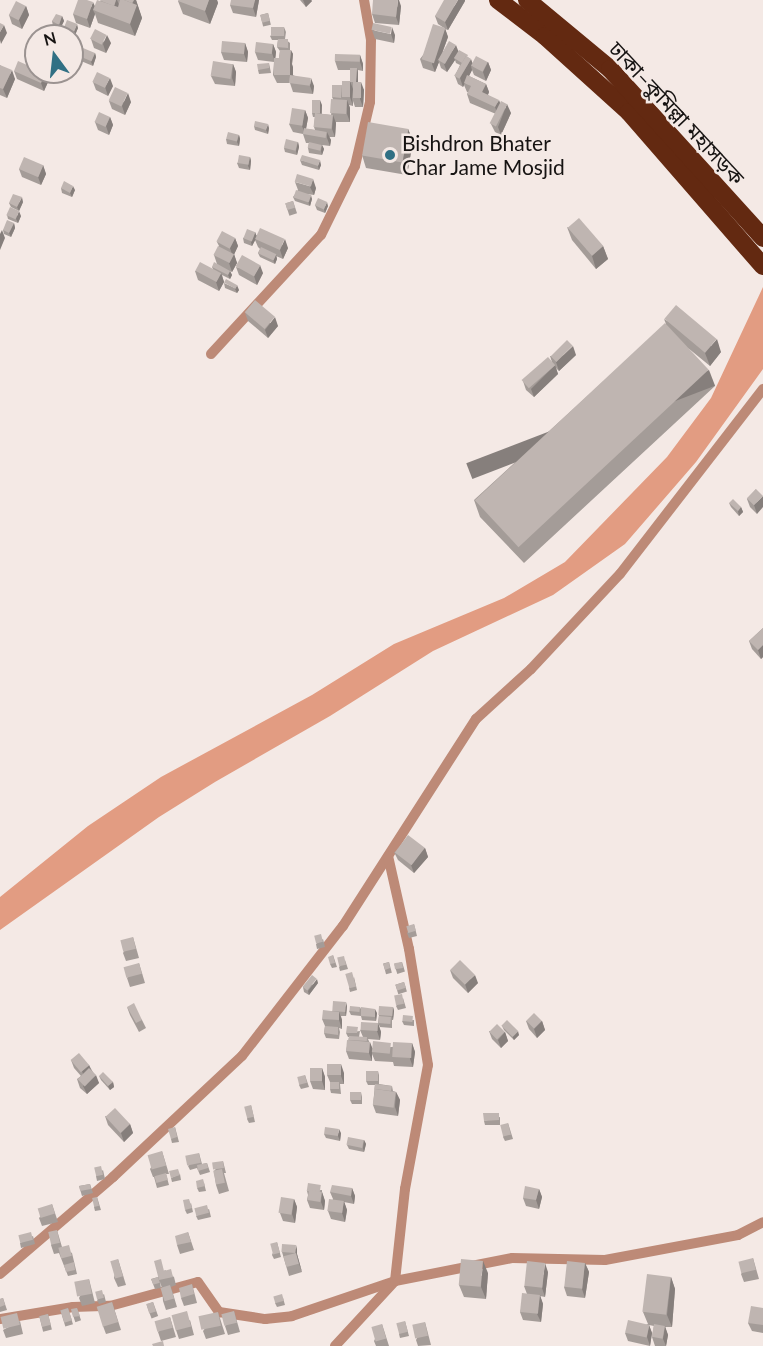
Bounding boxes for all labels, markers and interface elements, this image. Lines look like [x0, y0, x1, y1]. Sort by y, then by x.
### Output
north arrow [24, 24, 84, 84]
text: N [41, 27, 58, 49]
street label: ঢাকা–কুমিল্লা মহাসড়ক [604, 36, 750, 190]
place label: Bishdron Bhater Char Jame Mosjid [402, 130, 566, 180]
marker: Bishdron Bhater Char Jame Mosjid [383, 148, 397, 162]

